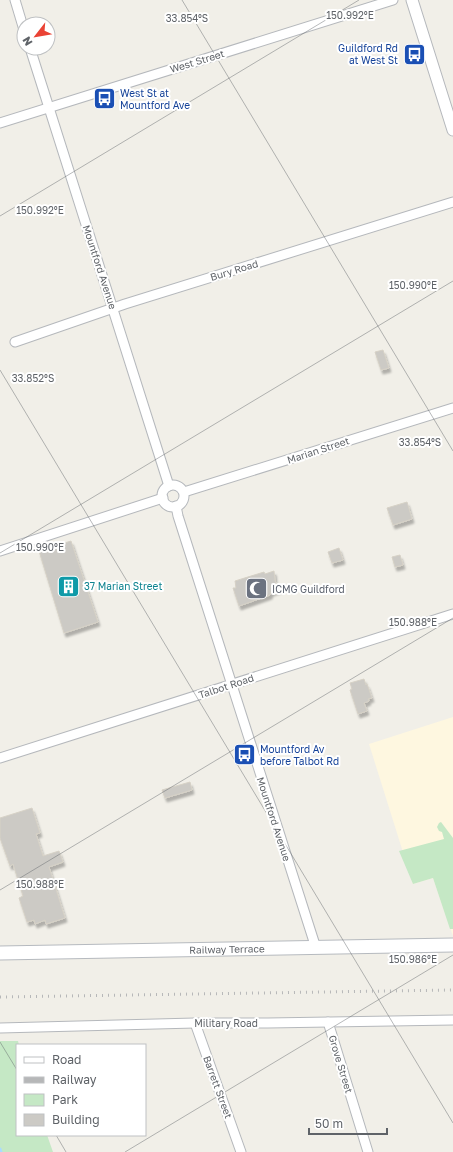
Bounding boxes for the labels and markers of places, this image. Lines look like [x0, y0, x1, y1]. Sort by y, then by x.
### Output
bus stop icon: Guildford Rd at West St [401, 41, 427, 67]
place label: Guildford Rd at West St [338, 42, 398, 66]
bus stop icon: West St at Mountford Ave [92, 86, 118, 112]
place label: West St at Mountford Ave [120, 87, 190, 111]
building icon: 37 Marian Street [55, 573, 81, 599]
mosque icon: ICMG Guildford [243, 576, 269, 602]
place label: 37 Marian Street [84, 580, 162, 592]
place label: ICMG Guildford [272, 583, 345, 595]
bus stop icon: Mountford Av before Talbot Rd [231, 742, 257, 768]
place label: Mountford Av before Talbot Rd [260, 743, 339, 767]

